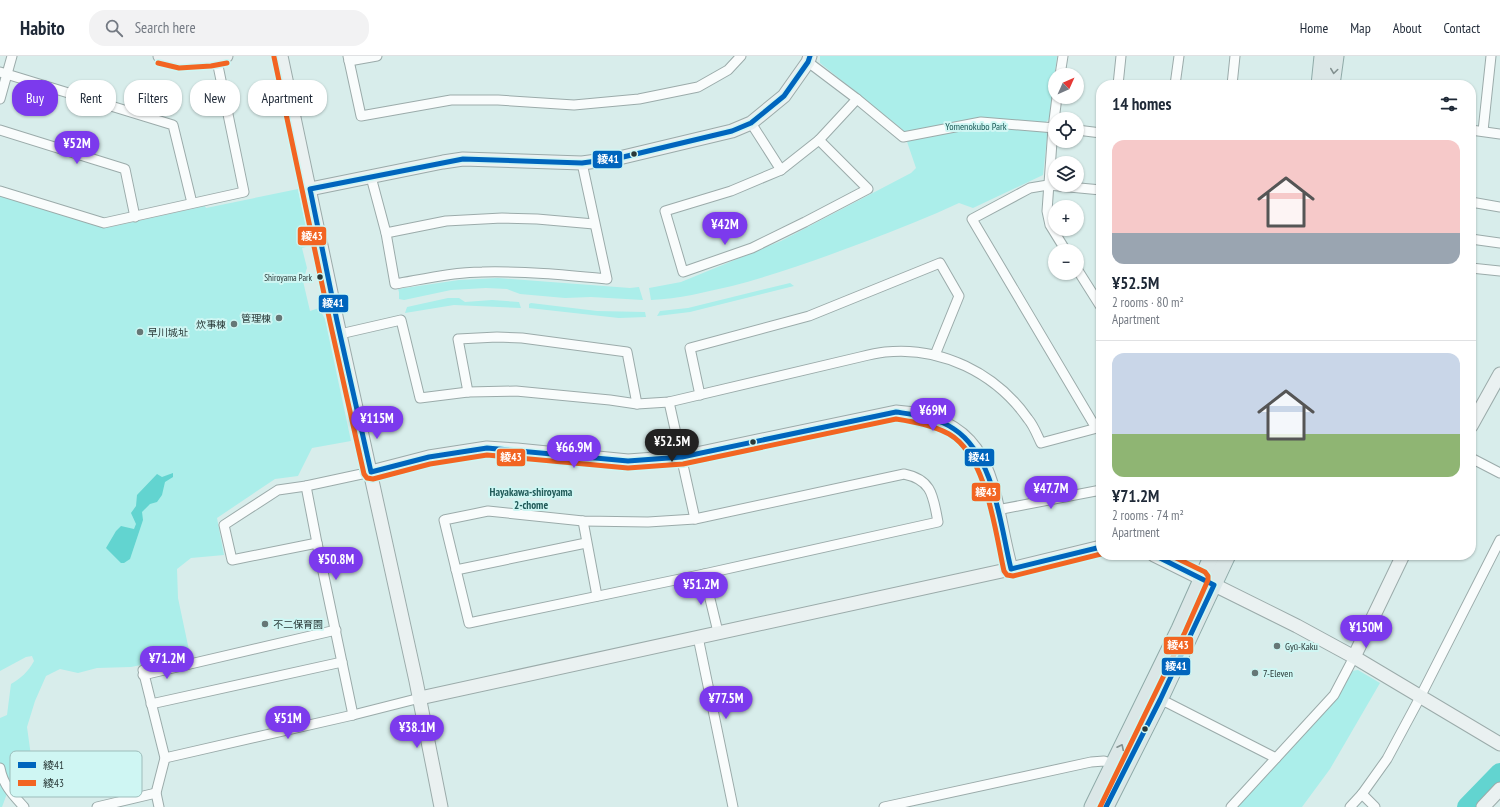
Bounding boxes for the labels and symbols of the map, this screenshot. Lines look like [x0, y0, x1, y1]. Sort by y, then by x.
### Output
one-way arrow [1330, 67, 1339, 74]
north arrow [1048, 68, 1084, 104]
park label: Yomenokubo Park [945, 120, 1007, 133]
pin: ¥52M [53, 131, 101, 165]
unlabelled marker [629, 149, 639, 159]
line badge: 綾41 [592, 150, 623, 169]
text: 綾41 [597, 152, 619, 166]
pin: ¥42M [701, 212, 749, 246]
line badge: 綾43 [297, 226, 327, 246]
text: 綾43 [301, 229, 323, 243]
place label: Shiroyama Park [264, 272, 312, 283]
marker: Shiroyama Park [315, 272, 325, 282]
line badge: 綾41 [318, 294, 349, 313]
text: 綾41 [322, 296, 344, 310]
place label: 管理棟 [241, 312, 271, 325]
marker: 管理棟 [274, 313, 284, 323]
place label: 炊事棟 [196, 318, 226, 331]
marker: 炊事棟 [229, 319, 239, 329]
place label: 早川城址 [148, 326, 188, 339]
marker: 早川城址 [135, 327, 145, 337]
pin: ¥69M [909, 398, 957, 432]
pin: ¥115M [349, 406, 405, 440]
pin: ¥52.5M [639, 429, 705, 463]
pin: ¥66.9M [541, 435, 607, 469]
unlabelled marker [748, 437, 758, 447]
line badge: 綾43 [496, 448, 526, 467]
line badge: 綾41 [964, 448, 995, 467]
text: 綾43 [500, 450, 522, 464]
text: 綾41 [968, 450, 990, 464]
pin: ¥47.7M [1018, 476, 1084, 510]
line badge: 綾43 [971, 482, 1001, 502]
district label: Hayakawa-shiroyama 2-chome [490, 485, 573, 512]
text: 綾43 [975, 485, 997, 499]
pin: ¥50.8M [303, 547, 369, 581]
pin: ¥51.2M [668, 572, 734, 606]
pin: ¥150M [1338, 615, 1394, 649]
place label: 不二保育園 [273, 618, 323, 631]
marker: 不二保育園 [260, 619, 270, 629]
line badge: 綾43 [1163, 636, 1194, 655]
text: 綾43 [1167, 638, 1189, 652]
place label: Gyū-Kaku [1285, 640, 1318, 653]
marker: Gyū-Kaku [1272, 641, 1282, 651]
pin: ¥71.2M [134, 646, 200, 680]
line badge: 綾41 [1161, 657, 1191, 676]
text: 綾41 [1165, 659, 1187, 673]
place label: 7-Eleven [1263, 667, 1293, 680]
marker: 7-Eleven [1250, 668, 1260, 678]
pin: ¥77.5M [693, 686, 759, 720]
pin: ¥51M [264, 706, 312, 740]
pin: ¥38.1M [384, 715, 450, 749]
unlabelled marker [1140, 724, 1150, 734]
one-way arrow [1116, 744, 1124, 751]
legend [10, 751, 142, 797]
text: 綾41 [43, 758, 64, 772]
text: 綾43 [43, 776, 64, 790]

